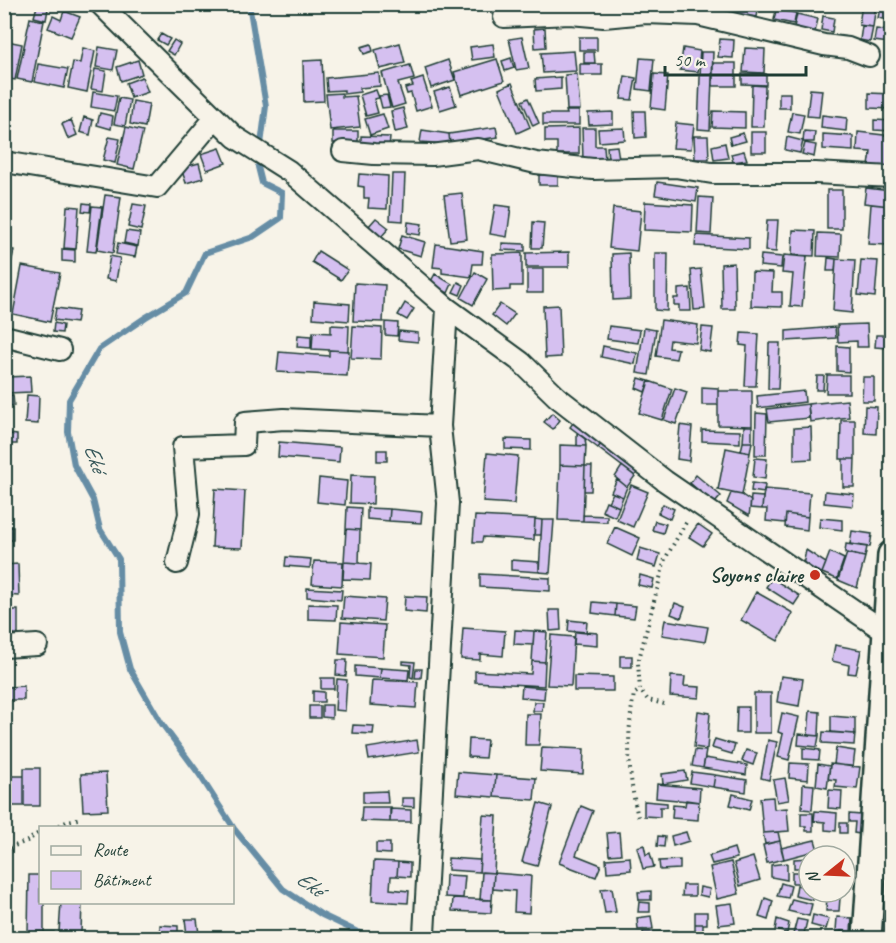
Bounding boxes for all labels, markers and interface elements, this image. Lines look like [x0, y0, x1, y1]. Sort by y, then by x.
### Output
scale bar [665, 39, 806, 77]
text: 50 m [674, 49, 707, 71]
water label: Eké [77, 441, 115, 482]
place label: Soyons claire [710, 562, 805, 588]
marker: Soyons claire [808, 568, 822, 582]
legend [39, 826, 234, 904]
text: Route [93, 839, 128, 861]
north arrow [797, 844, 857, 904]
water label: Eké [291, 865, 335, 907]
text: N [802, 868, 825, 886]
text: Bâtiment [93, 869, 153, 891]

